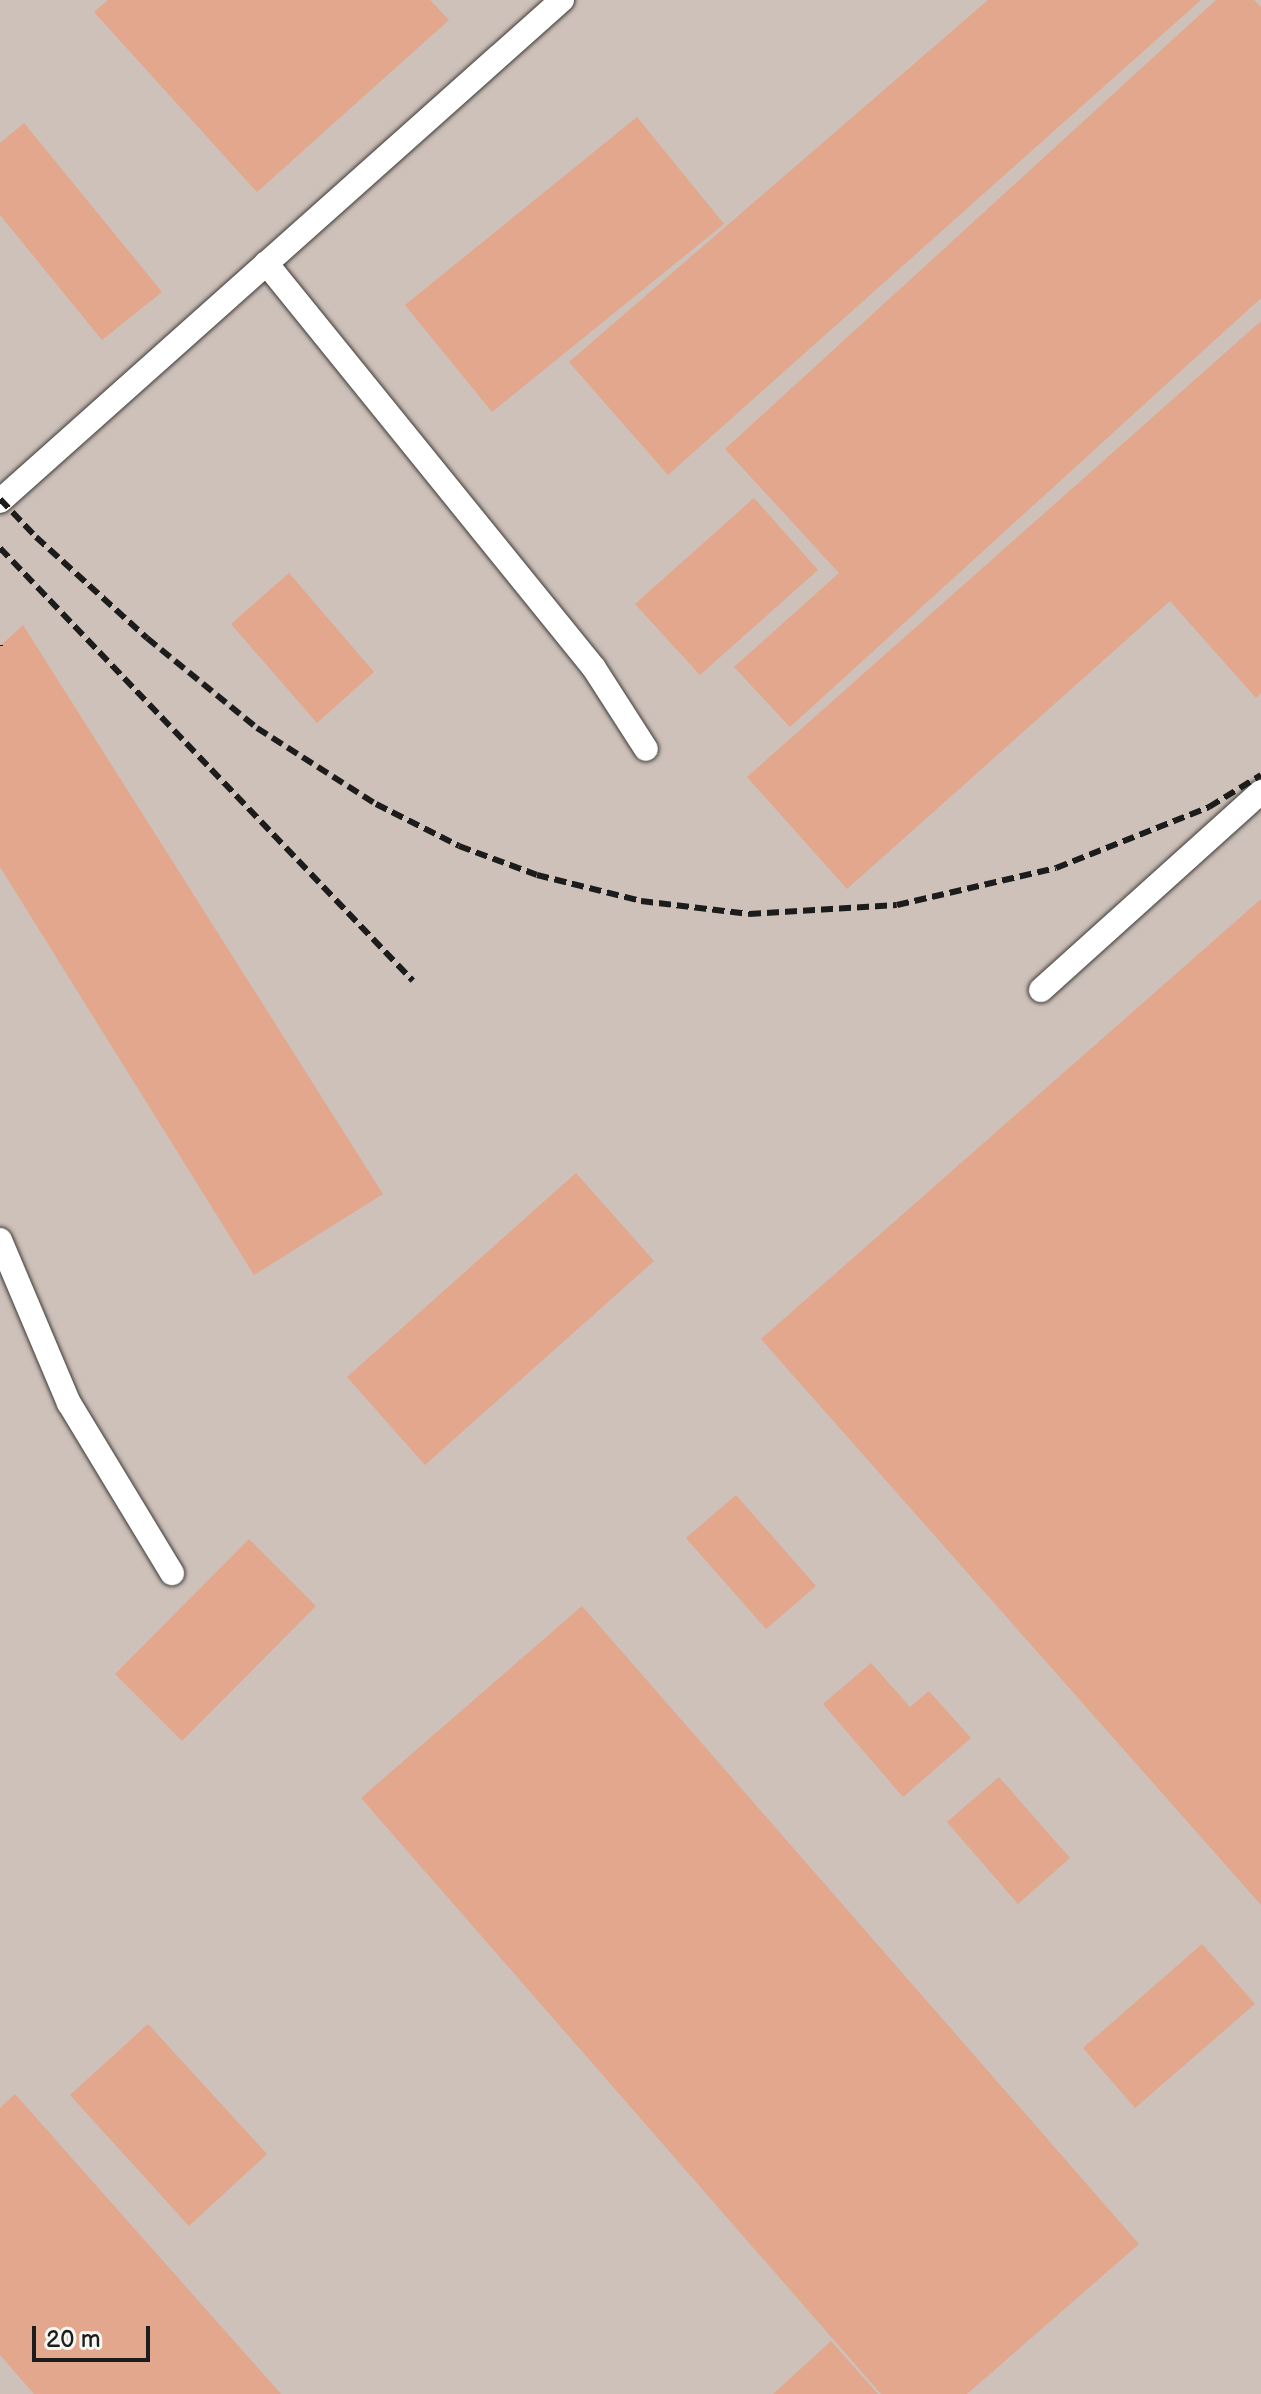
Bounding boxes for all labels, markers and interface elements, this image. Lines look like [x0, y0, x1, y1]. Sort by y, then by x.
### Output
scale bar [36, 2310, 154, 2360]
text: 20 m [46, 2325, 101, 2354]

